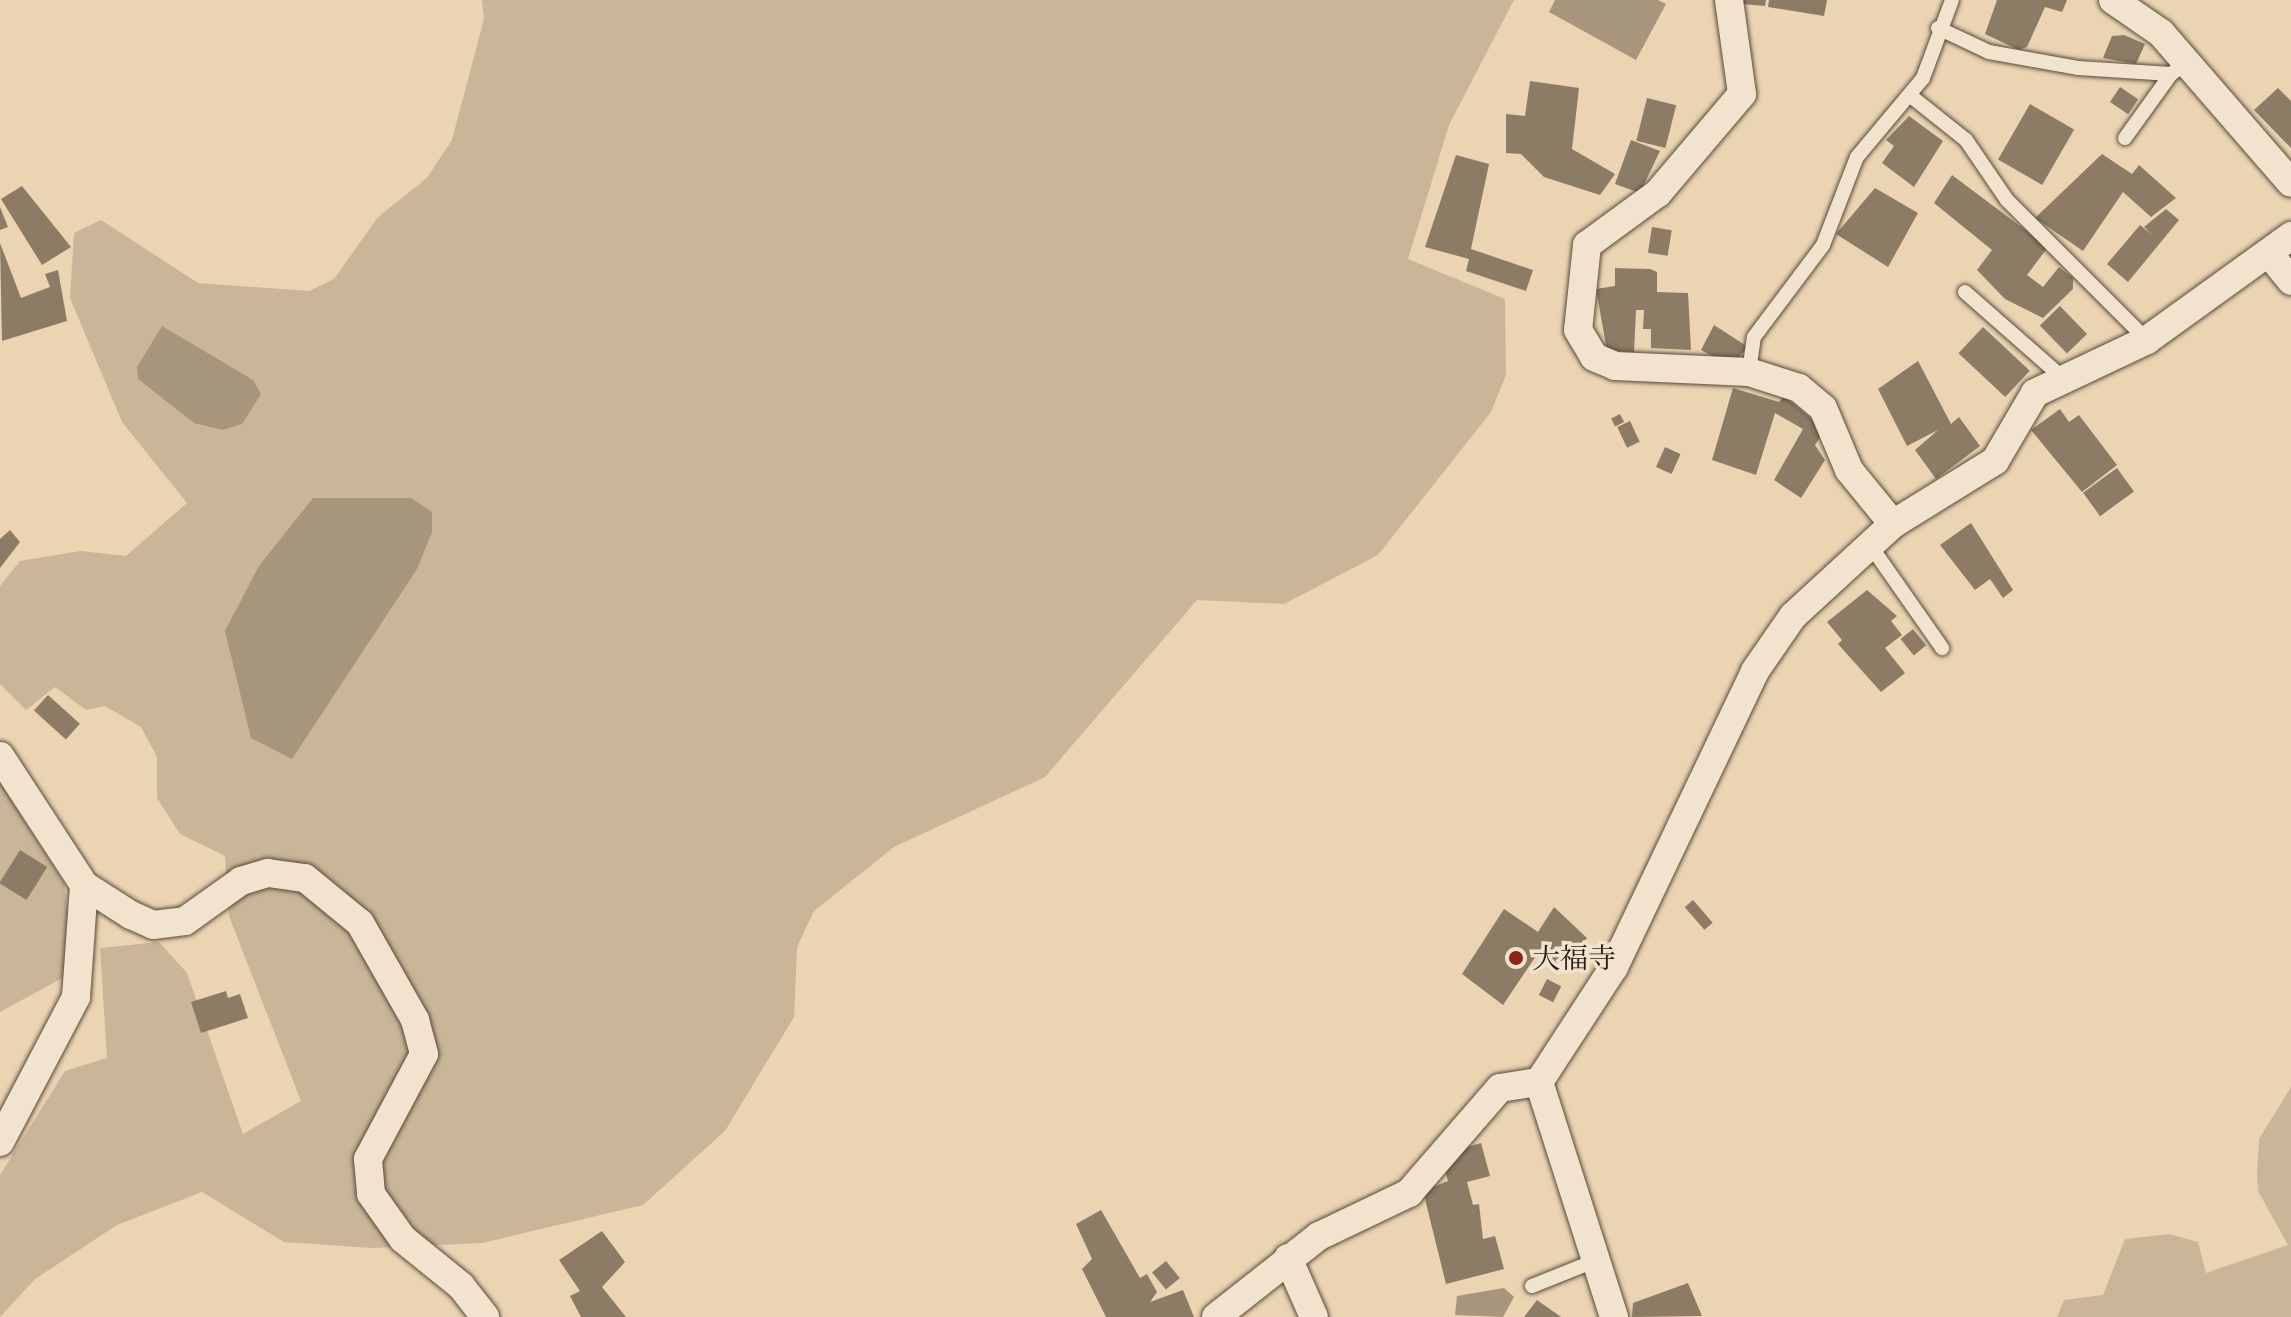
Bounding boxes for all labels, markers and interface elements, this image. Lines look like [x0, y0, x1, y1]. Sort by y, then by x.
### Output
place label: 大福寺 [1532, 941, 1616, 975]
marker: 大福寺 [1507, 949, 1525, 967]

